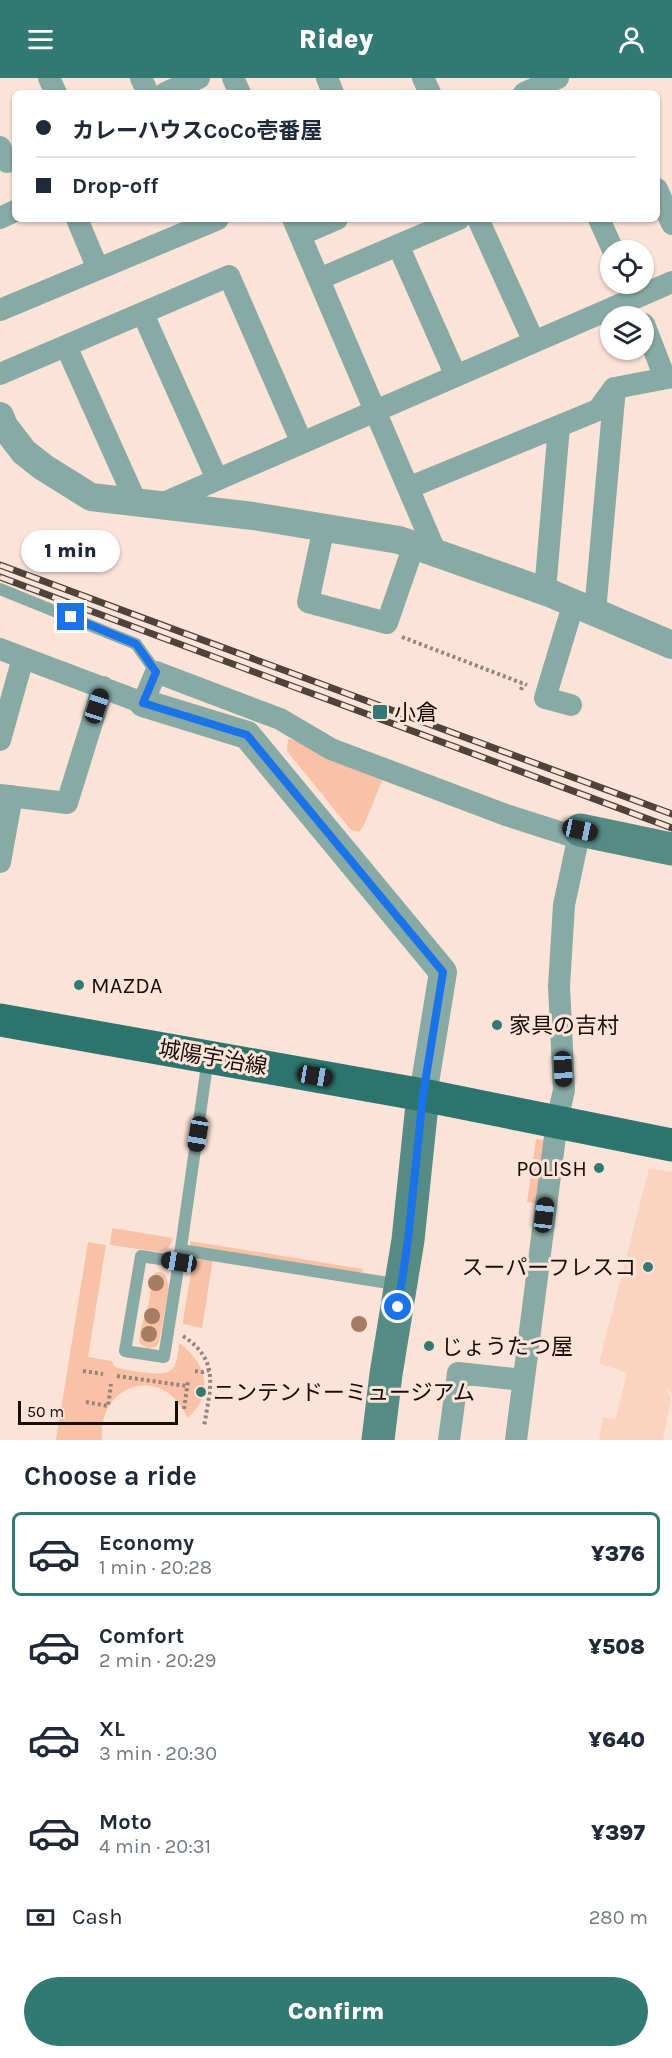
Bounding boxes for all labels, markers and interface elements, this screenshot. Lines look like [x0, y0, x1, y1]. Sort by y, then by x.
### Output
icon: menu [24, 23, 57, 56]
text: Ridey [299, 23, 373, 55]
icon: person [615, 23, 648, 56]
text: カレーハウスCoCo壱番屋 [72, 118, 322, 144]
text: Drop-off [72, 173, 158, 199]
map controls [600, 240, 654, 360]
button: locate [600, 240, 654, 294]
button: layers [600, 306, 654, 360]
callout: 1 min [22, 530, 121, 572]
text: 1 min [44, 539, 97, 562]
route end [57, 603, 84, 630]
car [83, 686, 111, 726]
place label: 小倉 [394, 700, 438, 726]
marker: 小倉 [371, 703, 389, 721]
car [561, 817, 599, 843]
place label: MAZDA [91, 973, 163, 999]
marker: MAZDA [72, 978, 86, 992]
place label: 家具の吉村 [509, 1013, 619, 1039]
marker: 家具の吉村 [490, 1018, 504, 1032]
street label: 城陽宇治線 [156, 1036, 269, 1080]
car [553, 1051, 573, 1087]
car [296, 1064, 334, 1088]
car [186, 1115, 210, 1153]
place label: POLISH [516, 1156, 587, 1182]
marker: POLISH [592, 1161, 606, 1175]
car [533, 1196, 555, 1234]
car [160, 1250, 198, 1274]
place label: スーパーフレスコ [462, 1255, 636, 1281]
marker: スーパーフレスコ [641, 1260, 655, 1274]
route start [384, 1293, 411, 1320]
place label: じょうたつ屋 [441, 1334, 573, 1360]
marker: じょうたつ屋 [422, 1339, 436, 1353]
place label: ニンテンドーミュージアム [213, 1380, 475, 1406]
marker: ニンテンドーミュージアム [194, 1385, 208, 1399]
scale bar [18, 1398, 178, 1426]
text: 50 m [27, 1402, 64, 1421]
text: Choose a ride [24, 1460, 197, 1492]
icon: car [27, 1527, 81, 1581]
text: Economy [99, 1530, 194, 1556]
text: ¥376 [591, 1541, 645, 1567]
text: 1 min · 20:28 [99, 1556, 212, 1579]
icon: car [27, 1620, 81, 1674]
text: Comfort [99, 1623, 184, 1649]
text: ¥508 [588, 1634, 645, 1660]
text: 2 min · 20:29 [99, 1649, 216, 1672]
icon: car [27, 1713, 81, 1767]
text: XL [99, 1716, 125, 1742]
text: ¥640 [588, 1727, 645, 1753]
text: 3 min · 20:30 [99, 1742, 217, 1765]
icon: car [27, 1806, 81, 1860]
text: Moto [99, 1809, 152, 1835]
text: ¥397 [591, 1820, 645, 1846]
text: 4 min · 20:31 [99, 1835, 211, 1858]
icon: cash [24, 1901, 57, 1934]
text: Cash [72, 1904, 122, 1930]
text: 280 m [589, 1906, 648, 1929]
button: Confirm [24, 1977, 648, 2046]

